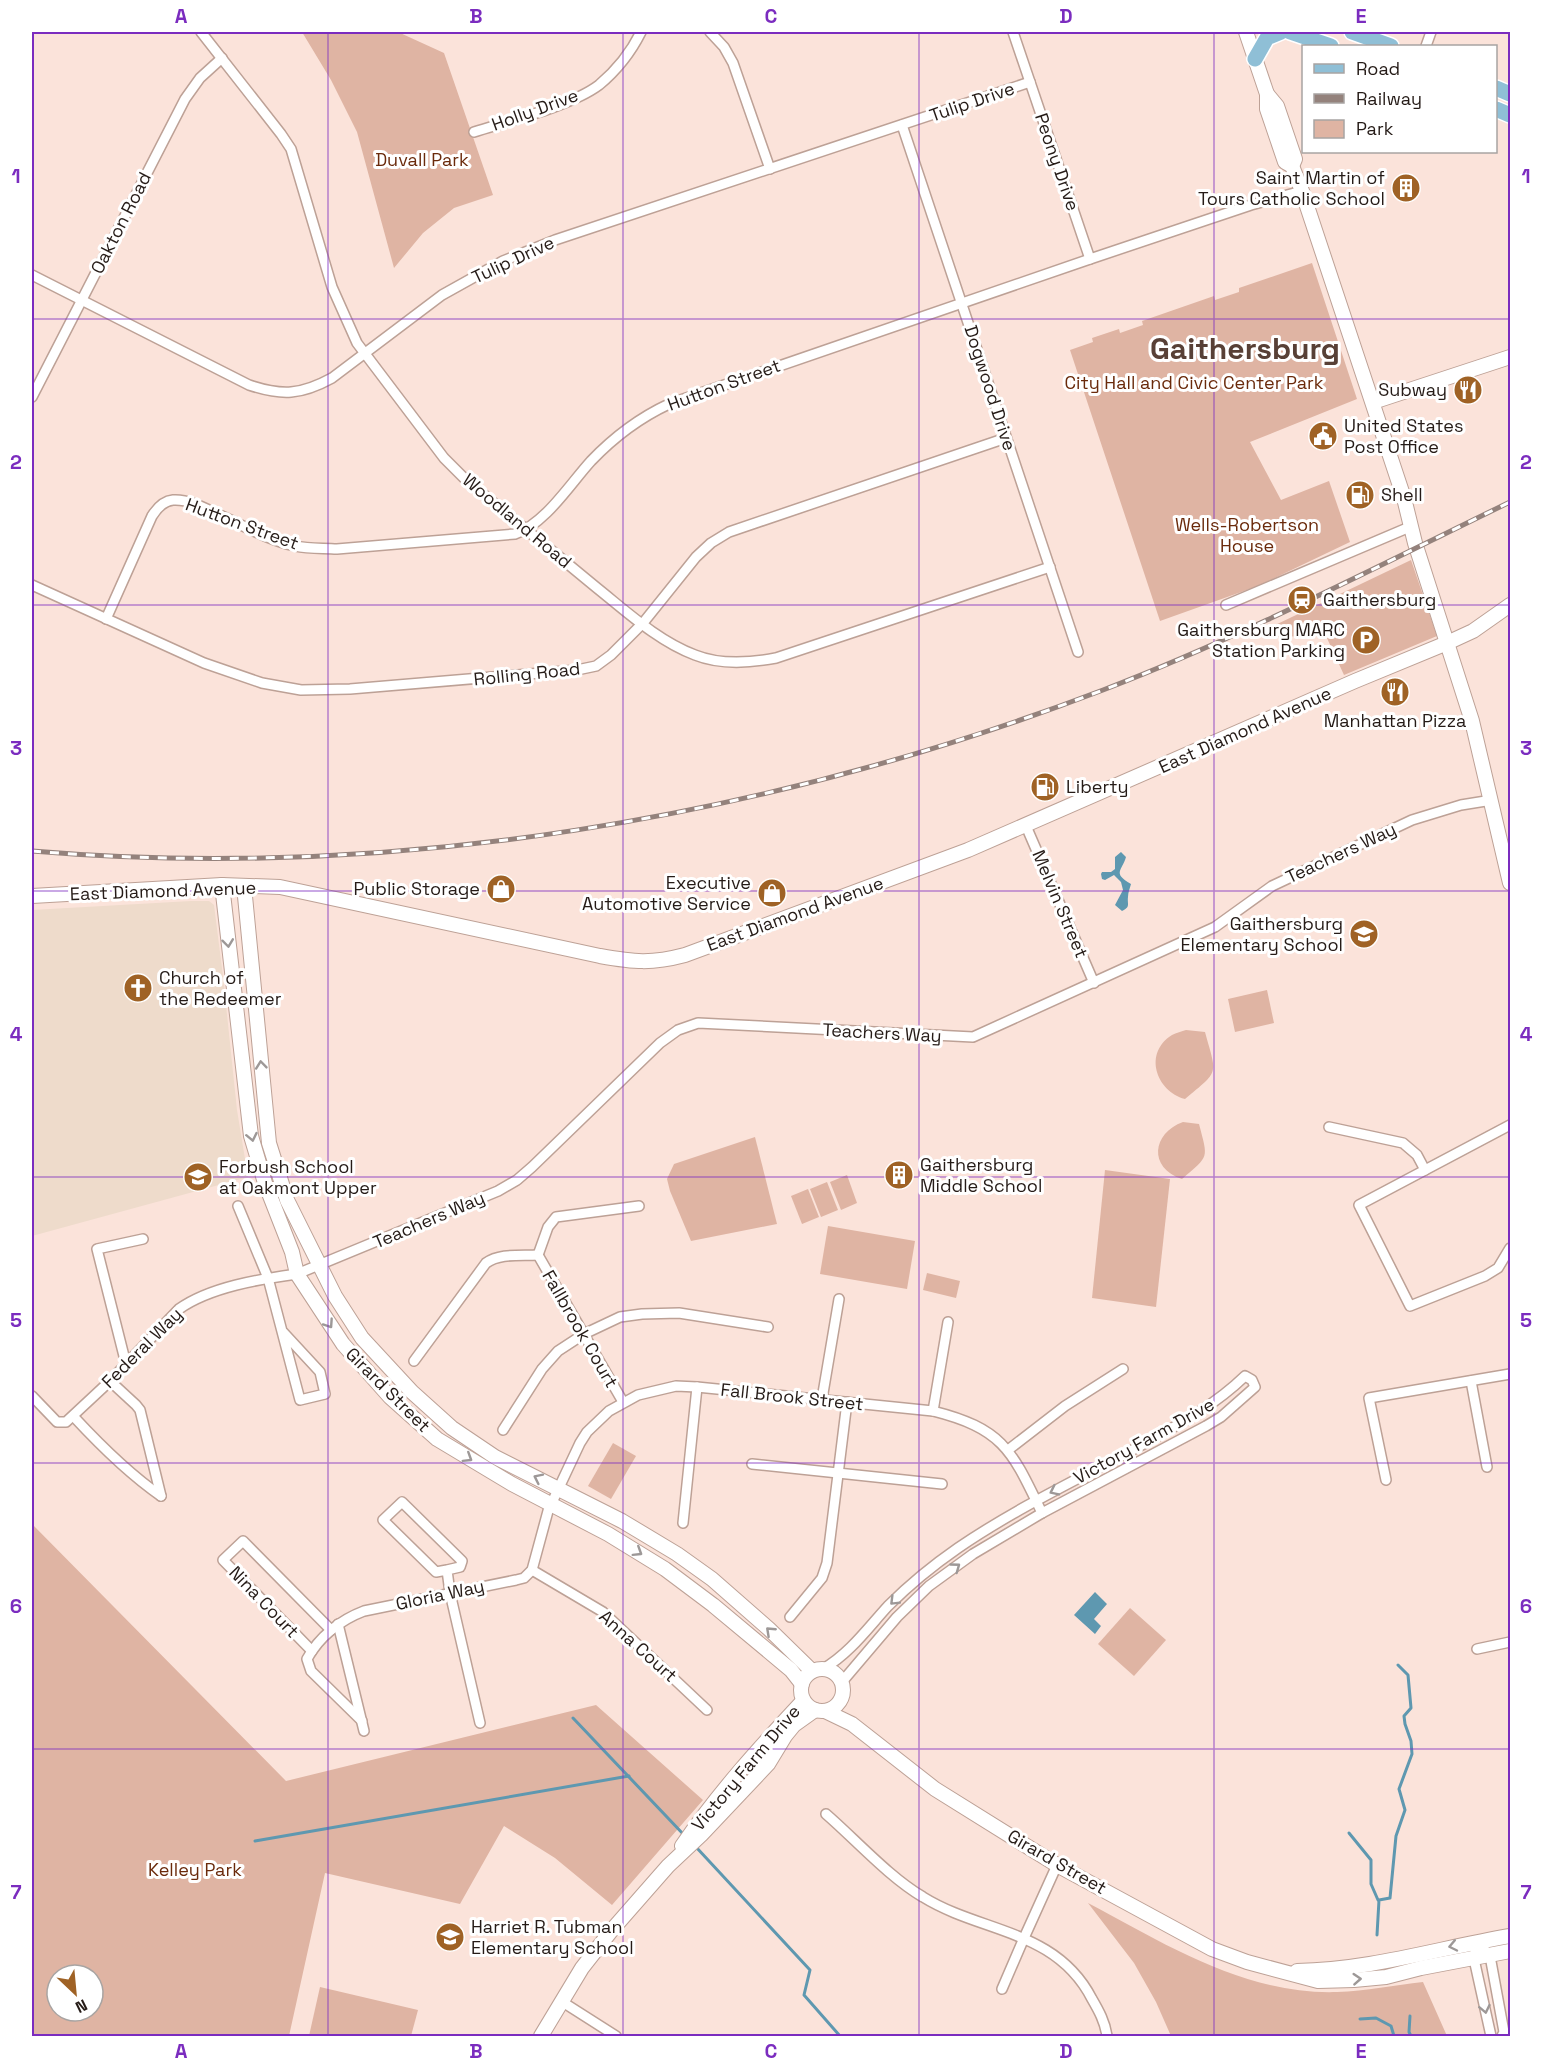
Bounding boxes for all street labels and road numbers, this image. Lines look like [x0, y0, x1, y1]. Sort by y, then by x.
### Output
street label: Tulip Drive [926, 76, 1017, 127]
street label: Holly Drive [488, 83, 581, 136]
street label: Peony Drive [1030, 110, 1085, 214]
street label: Oakton Road [85, 168, 156, 277]
street label: Tulip Drive [468, 230, 558, 289]
street label: Dogwood Drive [959, 322, 1022, 453]
street label: Hutton Street [664, 353, 784, 416]
street label: Woodland Road [458, 468, 577, 573]
street label: Hutton Street [182, 492, 302, 555]
street label: Rolling Road [472, 656, 581, 691]
street label: East Diamond Avenue [1155, 681, 1335, 778]
street label: Teachers Way [1282, 817, 1400, 888]
street label: Melvin Street [1027, 846, 1094, 961]
street label: East Diamond Avenue [703, 871, 886, 956]
street label: East Diamond Avenue [69, 876, 257, 905]
street label: Teachers Way [822, 1018, 942, 1047]
street label: Teachers Way [369, 1186, 488, 1253]
street label: Fallbrook Court [537, 1266, 623, 1392]
street label: Federal Way [96, 1302, 187, 1393]
street label: Girard Street [341, 1342, 436, 1437]
street label: Fall Brook Street [720, 1378, 865, 1415]
street label: Victory Farm Drive [1069, 1392, 1218, 1489]
street label: Nina Court [224, 1561, 304, 1642]
street label: Gloria Way [393, 1574, 486, 1615]
street label: Anna Court [595, 1605, 682, 1687]
street label: Victory Farm Drive [686, 1700, 805, 1835]
street label: Girard Street [1004, 1824, 1111, 1899]

